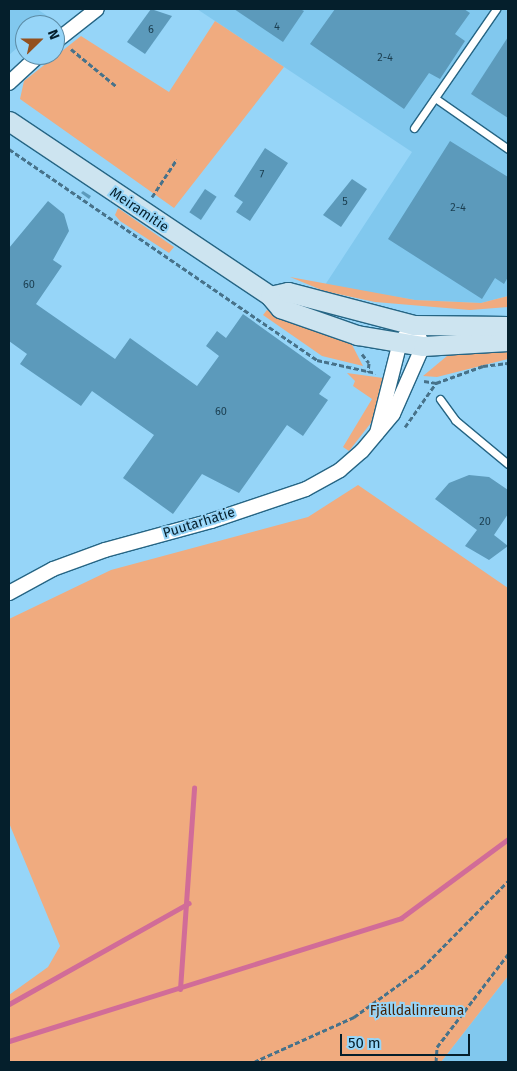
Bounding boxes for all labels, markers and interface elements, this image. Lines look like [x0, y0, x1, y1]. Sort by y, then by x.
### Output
north arrow [15, 15, 65, 65]
house number: 4 [274, 20, 280, 34]
house number: 6 [148, 23, 154, 37]
text: N [44, 27, 63, 42]
house number: 2-4 [377, 51, 393, 65]
house number: 7 [260, 168, 264, 182]
street label: Meiramitie [106, 184, 172, 236]
house number: 5 [342, 195, 348, 209]
house number: 2-4 [450, 201, 466, 215]
house number: 60 [23, 278, 35, 292]
house number: 60 [215, 405, 227, 419]
street label: Puutarhatie [161, 504, 237, 542]
house number: 20 [479, 515, 491, 529]
park label: Fjälldalinreuna [370, 1003, 464, 1019]
scale bar [342, 1024, 472, 1056]
text: 50 m [348, 1034, 381, 1052]

